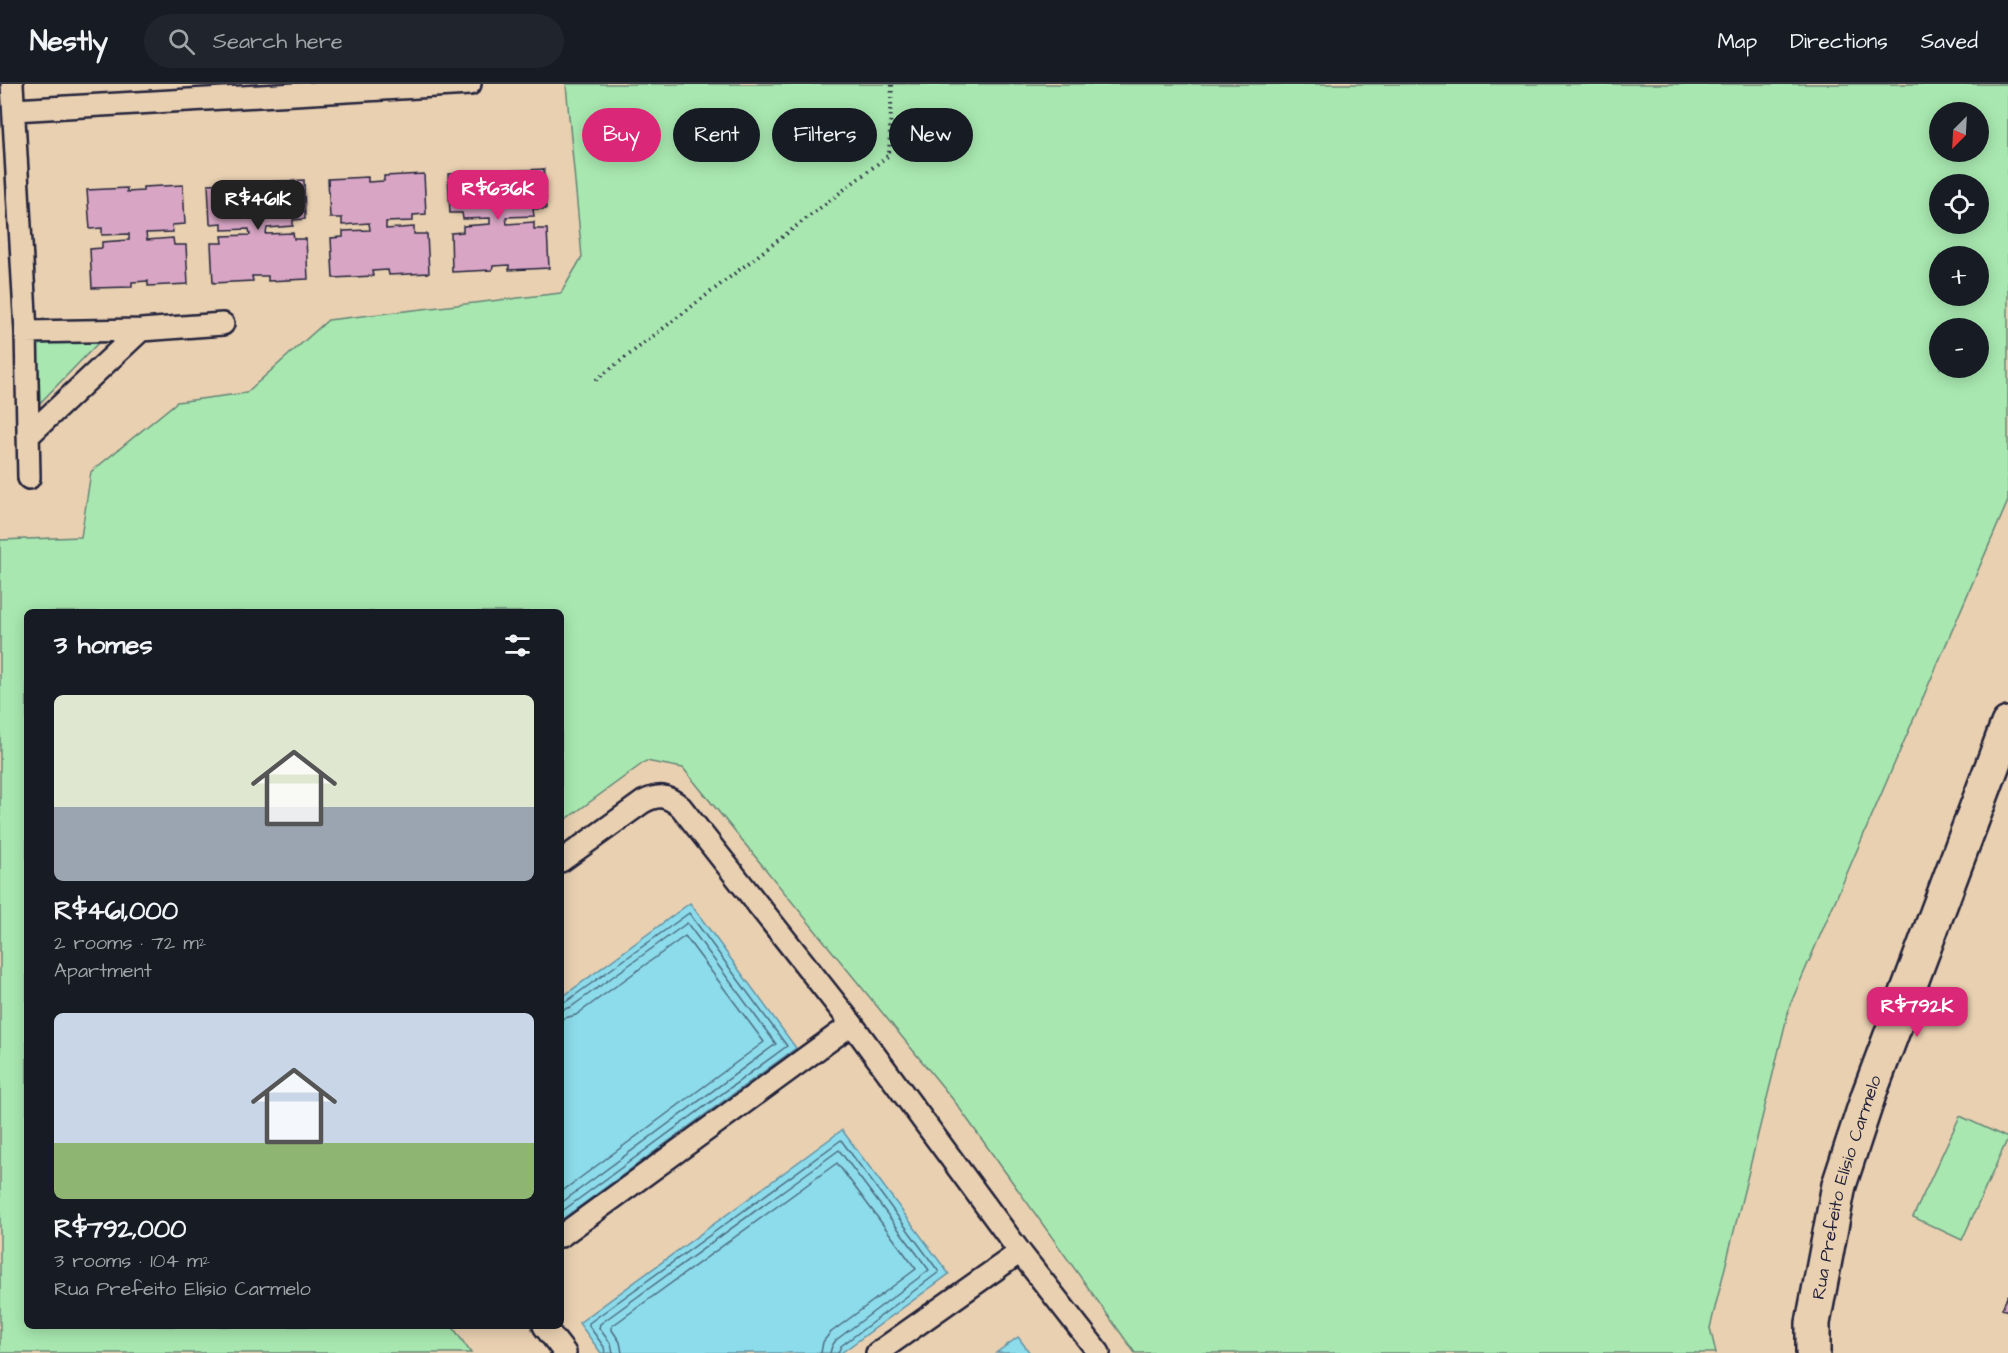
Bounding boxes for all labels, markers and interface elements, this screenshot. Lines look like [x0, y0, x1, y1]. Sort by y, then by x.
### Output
search box [144, 14, 564, 68]
text: Nestly [30, 22, 108, 61]
icon: search [165, 25, 198, 58]
text: Search here [213, 26, 343, 57]
text: Map [1717, 27, 1757, 56]
text: Directions [1790, 27, 1888, 56]
text: Saved [1921, 27, 1978, 56]
north arrow [1929, 102, 1989, 162]
map controls [1929, 102, 1989, 378]
chip: Buy [582, 108, 661, 162]
chip: Rent [673, 108, 760, 162]
chip: Filters [772, 108, 877, 162]
chip: New [889, 108, 973, 162]
pin: R$636K [449, 170, 547, 221]
button: locate [1929, 174, 1989, 234]
text: R$636K [462, 175, 534, 203]
pin: R$461K [209, 180, 307, 231]
text: R$461K [225, 185, 291, 213]
button: + [1929, 246, 1989, 306]
button: − [1929, 318, 1989, 378]
text: 3 homes [54, 627, 153, 663]
icon: filters [501, 629, 534, 662]
icon: home [240, 734, 348, 842]
text: R$461,000 [54, 893, 178, 929]
text: 2 rooms · 72 m² [54, 929, 206, 957]
text: Apartment [54, 957, 152, 985]
pin: R$792K [1868, 987, 1966, 1038]
text: R$792K [1881, 992, 1953, 1020]
icon: home [240, 1052, 348, 1160]
street label: Rua Prefeito Elísio Carmelo [1805, 1071, 1888, 1301]
text: R$792,000 [54, 1211, 187, 1247]
text: 3 rooms · 104 m² [54, 1247, 210, 1275]
text: Rua Prefeito Elísio Carmelo [54, 1275, 311, 1303]

